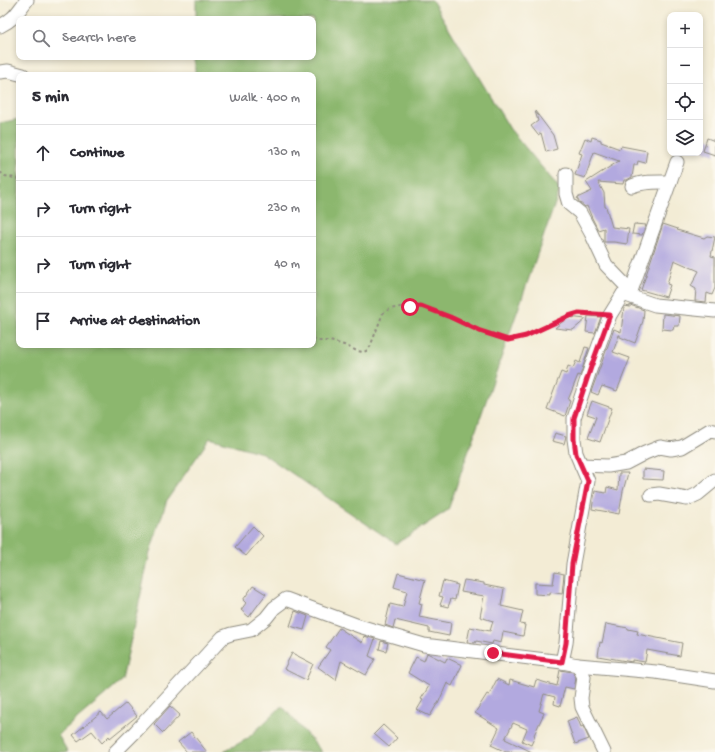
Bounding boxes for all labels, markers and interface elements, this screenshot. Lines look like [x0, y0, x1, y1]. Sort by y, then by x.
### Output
map controls [667, 12, 703, 156]
button: + [667, 12, 703, 48]
search box [16, 16, 316, 60]
icon: search [30, 27, 52, 49]
text: Search here [62, 29, 136, 47]
button: − [667, 48, 703, 84]
button: locate [667, 84, 703, 120]
text: 5 min [32, 88, 69, 108]
text: Walk · 400 m [230, 91, 300, 106]
button: layers [667, 120, 703, 156]
icon: ahead [32, 142, 54, 164]
text: Continue [70, 144, 124, 162]
text: 130 m [268, 145, 300, 160]
icon: right [32, 198, 54, 220]
text: Turn right [70, 200, 130, 218]
text: 230 m [267, 201, 300, 216]
icon: right [32, 254, 54, 276]
text: Turn right [70, 256, 130, 274]
text: 40 m [274, 257, 300, 272]
route start [401, 298, 419, 316]
icon: arrive [32, 310, 54, 332]
text: Arrive at destination [70, 312, 200, 330]
route end [484, 644, 502, 662]

